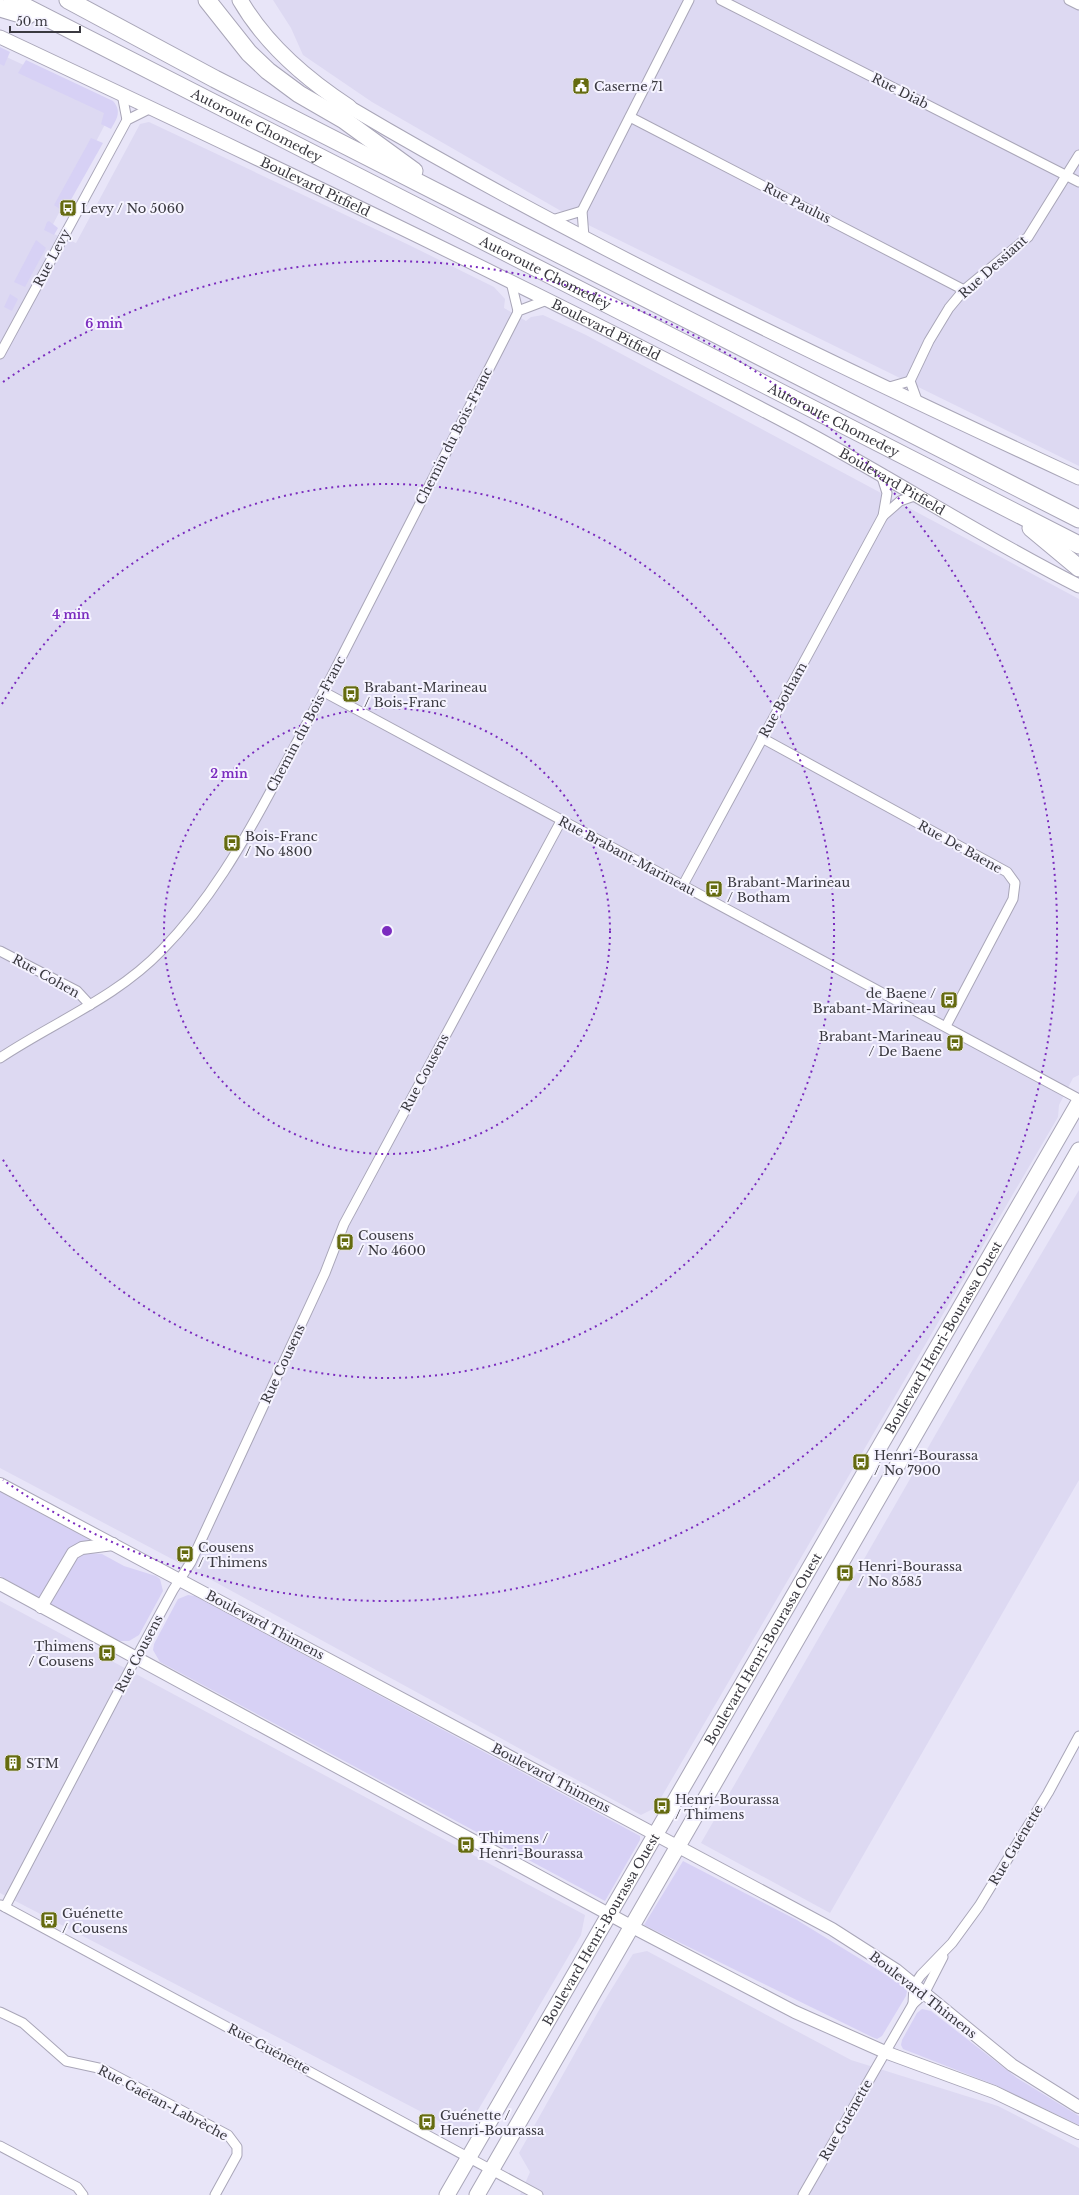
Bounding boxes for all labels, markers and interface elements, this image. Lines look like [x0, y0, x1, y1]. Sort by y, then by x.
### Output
scale bar [10, 8, 80, 34]
text: 50 m [16, 14, 48, 29]
street label: Rue Diab [869, 69, 931, 113]
public building icon: Caserne 71 [571, 76, 591, 96]
place label: Caserne 71 [594, 78, 664, 95]
street label: Autoroute Chomedey [188, 84, 326, 166]
street label: Boulevard Pitfield [258, 153, 373, 220]
street label: Rue Paulus [760, 179, 834, 227]
bus stop icon: Levy / No 5060 [58, 198, 78, 218]
place label: Levy / No 5060 [81, 200, 184, 217]
street label: Rue Levy [30, 226, 75, 290]
street label: Autoroute Chomedey [476, 231, 615, 313]
street label: Rue Dessiant [955, 232, 1031, 302]
street label: Boulevard Pitfield [549, 295, 664, 364]
text: 6 min [85, 316, 123, 331]
street label: Chemin du Bois-Franc [412, 365, 496, 507]
street label: Autoroute Chomedey [765, 379, 903, 461]
street label: Boulevard Pitfield [836, 444, 948, 519]
text: 4 min [52, 607, 90, 622]
street label: Chemin du Bois-Franc [263, 653, 349, 795]
street label: Rue Botham [755, 659, 811, 741]
place label: Brabant-Marineau / Bois-Franc [364, 679, 487, 711]
bus stop icon: Brabant-Marineau / Bois-Franc [341, 684, 361, 704]
text: 2 min [210, 766, 248, 781]
street label: Rue Brabant-Marineau [555, 813, 699, 900]
street label: Rue De Baene [915, 817, 1005, 877]
place label: Bois-Franc / No 4800 [245, 828, 318, 860]
bus stop icon: Bois-Franc / No 4800 [222, 833, 242, 853]
place label: Brabant-Marineau / Botham [727, 874, 850, 906]
bus stop icon: Brabant-Marineau / Botham [704, 879, 724, 899]
centre of rings [380, 924, 394, 938]
street label: Rue Cohen [9, 951, 83, 1001]
place label: de Baene / Brabant-Marineau [813, 985, 936, 1017]
bus stop icon: de Baene / Brabant-Marineau [939, 990, 959, 1010]
place label: Brabant-Marineau / De Baene [819, 1028, 942, 1060]
street label: Rue Cousens [397, 1031, 453, 1115]
bus stop icon: Brabant-Marineau / De Baene [945, 1033, 965, 1053]
place label: Cousens / No 4600 [358, 1227, 426, 1259]
bus stop icon: Cousens / No 4600 [335, 1232, 355, 1252]
street label: Boulevard Henri-Bourassa Ouest [881, 1238, 1005, 1436]
street label: Rue Cousens [257, 1321, 309, 1407]
place label: Henri-Bourassa / No 7900 [874, 1447, 979, 1479]
bus stop icon: Henri-Bourassa / No 7900 [851, 1452, 871, 1472]
place label: Cousens / Thimens [198, 1539, 267, 1571]
bus stop icon: Cousens / Thimens [175, 1544, 195, 1564]
street label: Boulevard Henri-Bourassa Ouest [701, 1549, 825, 1748]
place label: Henri-Bourassa / No 8585 [858, 1558, 963, 1590]
bus stop icon: Henri-Bourassa / No 8585 [835, 1563, 855, 1583]
street label: Boulevard Thimens [203, 1587, 327, 1664]
street label: Rue Cousens [111, 1612, 167, 1696]
place label: Thimens / Cousens [28, 1638, 94, 1670]
bus stop icon: Thimens / Cousens [97, 1643, 117, 1663]
street label: Boulevard Thimens [489, 1740, 613, 1817]
building icon: STM [3, 1753, 23, 1773]
place label: STM [26, 1755, 59, 1772]
place label: Henri-Bourassa / Thimens [675, 1791, 780, 1823]
bus stop icon: Henri-Bourassa / Thimens [652, 1796, 672, 1816]
street label: Rue Guénette [985, 1801, 1047, 1889]
place label: Thimens / Henri-Bourassa [479, 1830, 584, 1862]
street label: Boulevard Henri-Bourassa Ouest [538, 1830, 663, 2029]
bus stop icon: Thimens / Henri-Bourassa [456, 1835, 476, 1855]
place label: Guénette / Cousens [62, 1905, 128, 1937]
bus stop icon: Guénette / Cousens [39, 1910, 59, 1930]
street label: Boulevard Thimens [866, 1948, 980, 2042]
street label: Rue Guénette [225, 2020, 313, 2078]
street label: Rue Gaétan-Labrèche [95, 2061, 231, 2145]
street label: Rue Guénette [816, 2076, 876, 2164]
place label: Guénette / Henri-Bourassa [440, 2107, 545, 2139]
bus stop icon: Guénette / Henri-Bourassa [417, 2112, 437, 2132]

